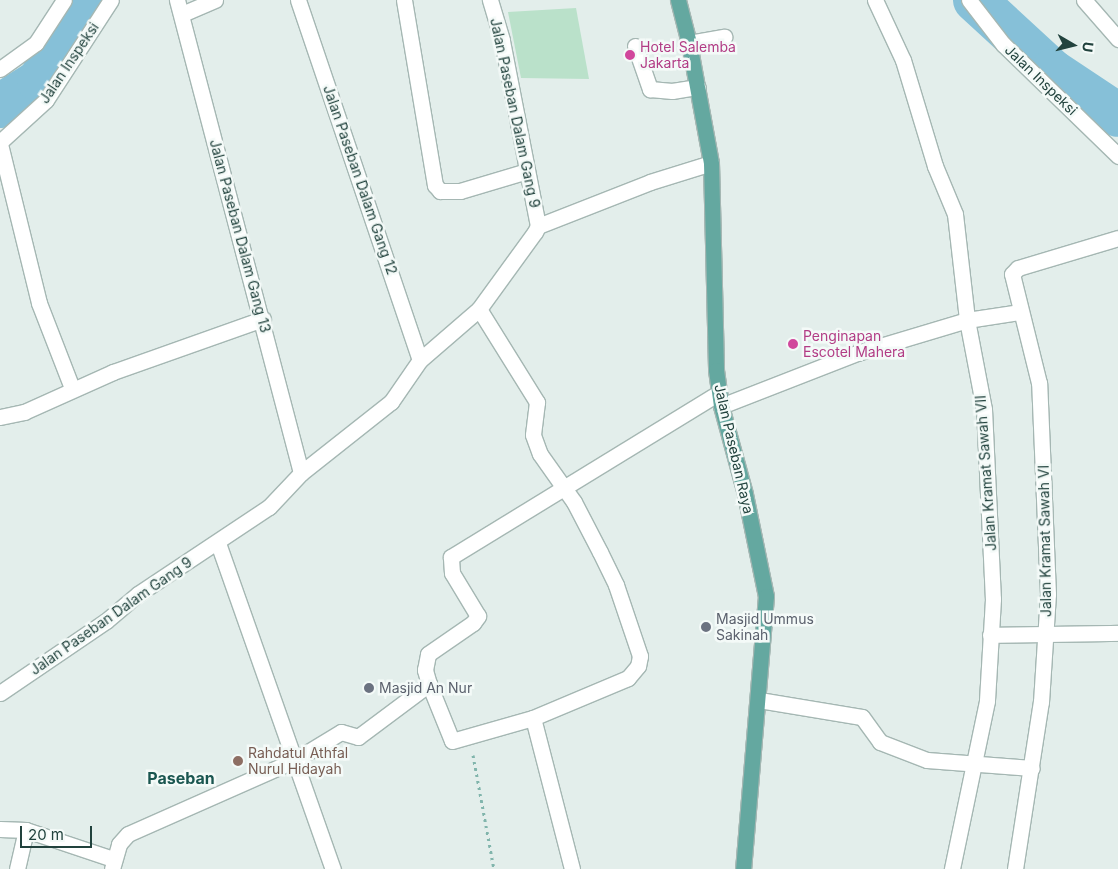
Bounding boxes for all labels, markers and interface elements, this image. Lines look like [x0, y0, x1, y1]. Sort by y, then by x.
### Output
street label: Jalan Paseban Dalam Gang 9 [487, 17, 543, 209]
street label: Jalan Inspeksi [36, 19, 102, 107]
north arrow [1048, 20, 1098, 70]
place label: Hotel Salemba Jakarta [640, 39, 736, 72]
street label: Jalan Inspeksi [1001, 41, 1081, 119]
text: U [1079, 41, 1097, 53]
marker: Hotel Salemba Jakarta [624, 49, 636, 61]
street label: Jalan Paseban Dalam Gang 12 [320, 83, 400, 277]
street label: Jalan Paseban Dalam Gang 13 [206, 138, 274, 334]
place label: Penginapan Escotel Mahera [803, 328, 905, 361]
marker: Penginapan Escotel Mahera [787, 338, 799, 350]
street label: Jalan Paseban Raya [711, 382, 757, 516]
street label: Jalan Kramat Sawah VII [972, 395, 1000, 551]
street label: Jalan Kramat Sawah VI [1035, 465, 1055, 617]
street label: Jalan Paseban Dalam Gang 9 [27, 554, 195, 678]
place label: Masjid Ummus Sakinah [716, 611, 814, 644]
marker: Masjid Ummus Sakinah [700, 621, 712, 633]
place label: Masjid An Nur [379, 680, 472, 696]
marker: Masjid An Nur [363, 682, 375, 694]
place label: Rahdatul Athfal Nurul Hidayah [248, 745, 348, 778]
marker: Rahdatul Athfal Nurul Hidayah [232, 755, 244, 767]
district label: Paseban [147, 768, 215, 788]
scale bar [22, 816, 95, 848]
text: 20 m [28, 825, 64, 844]

